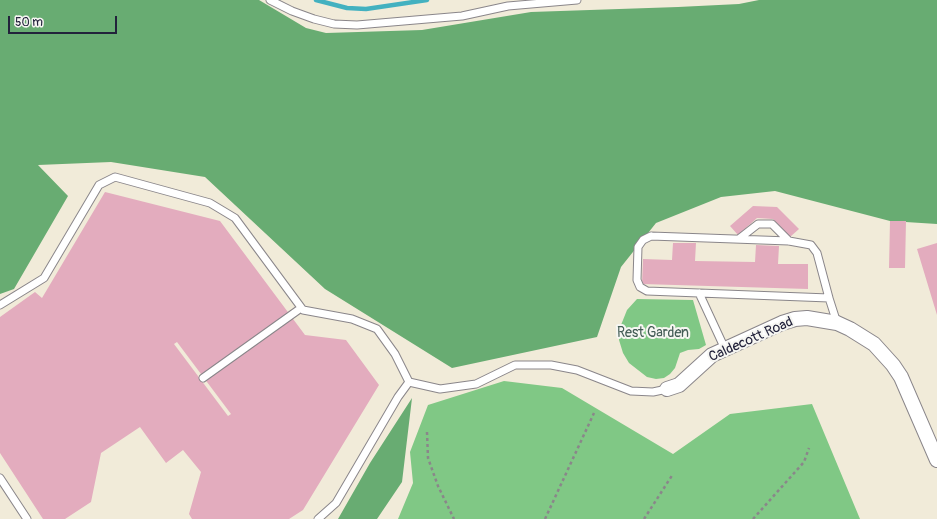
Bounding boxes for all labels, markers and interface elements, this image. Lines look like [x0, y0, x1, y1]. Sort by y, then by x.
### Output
scale bar [10, 8, 119, 34]
text: 50 m [15, 15, 43, 30]
street label: Caldecott Road [706, 314, 796, 366]
park label: Rest Garden [617, 325, 689, 341]

